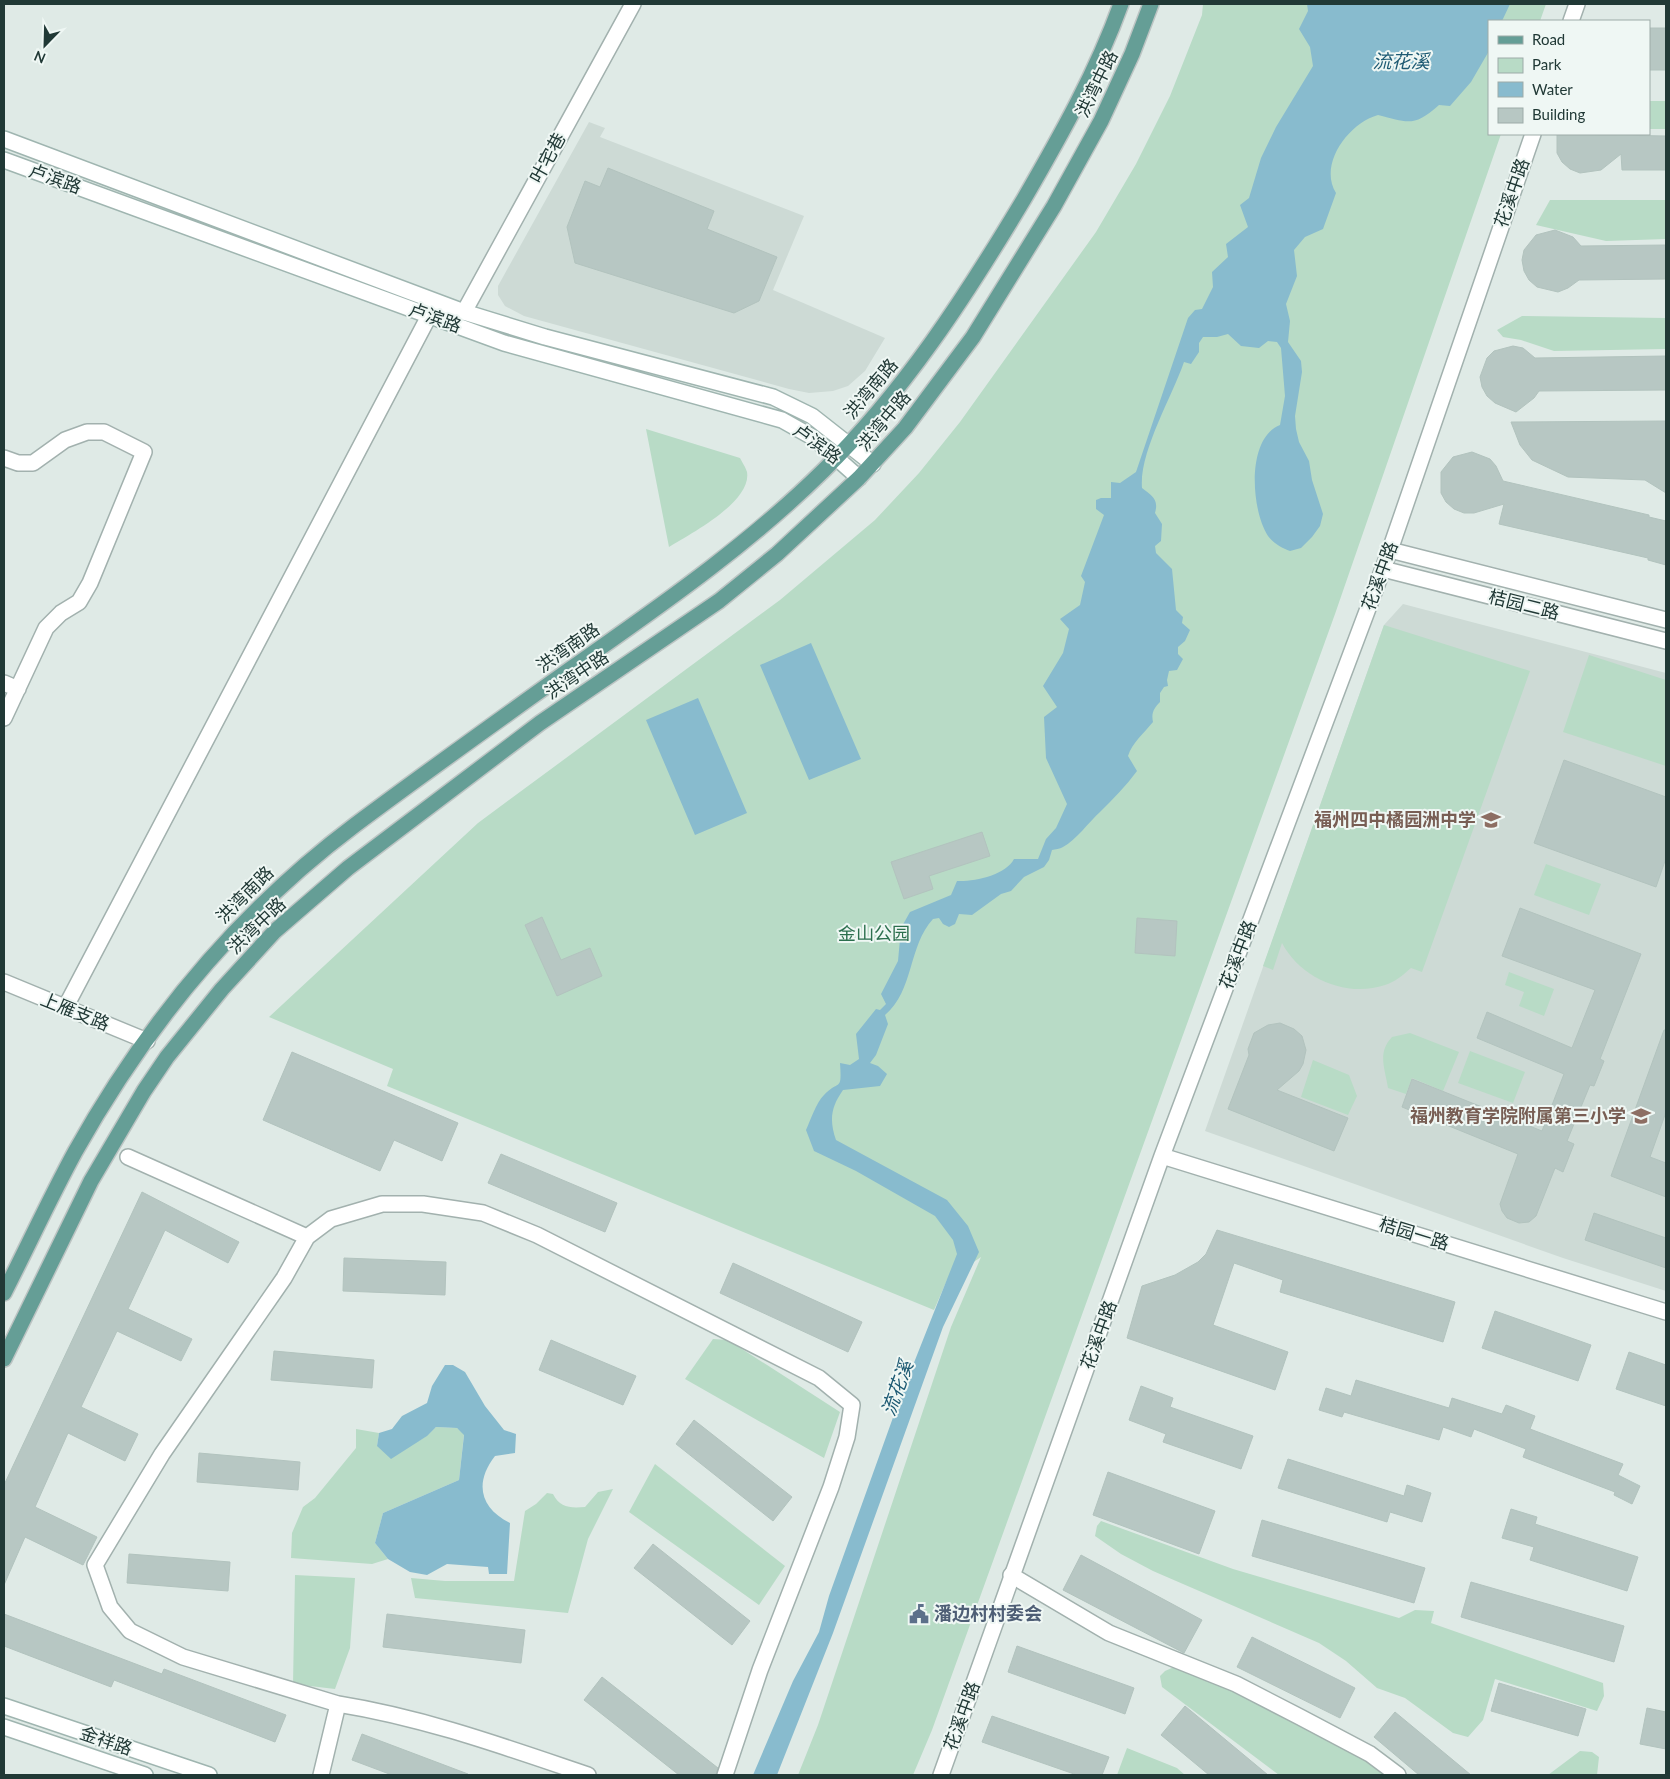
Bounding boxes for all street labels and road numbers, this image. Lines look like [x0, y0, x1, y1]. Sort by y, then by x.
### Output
street label: 洪湾中路 [1070, 46, 1122, 121]
street label: 叶宅巷 [524, 129, 570, 186]
street label: 花溪中路 [1489, 155, 1533, 230]
street label: 卢滨路 [26, 158, 84, 198]
street label: 卢滨路 [406, 297, 464, 337]
street label: 洪湾南路 [839, 354, 902, 423]
street label: 洪湾中路 [852, 386, 915, 455]
street label: 卢滨路 [789, 418, 846, 468]
street label: 花溪中路 [1356, 538, 1402, 613]
street label: 桔园二路 [1487, 585, 1562, 623]
street label: 洪湾南路 [532, 618, 603, 677]
street label: 洪湾中路 [540, 645, 612, 703]
street label: 洪湾南路 [211, 861, 278, 928]
street label: 洪湾中路 [223, 892, 290, 958]
street label: 花溪中路 [1214, 917, 1260, 992]
street label: 上雁支路 [38, 987, 113, 1035]
street label: 桔园一路 [1377, 1212, 1452, 1254]
street label: 花溪中路 [1075, 1297, 1121, 1372]
street label: 花溪中路 [938, 1678, 984, 1753]
street label: 金祥路 [77, 1721, 135, 1759]

